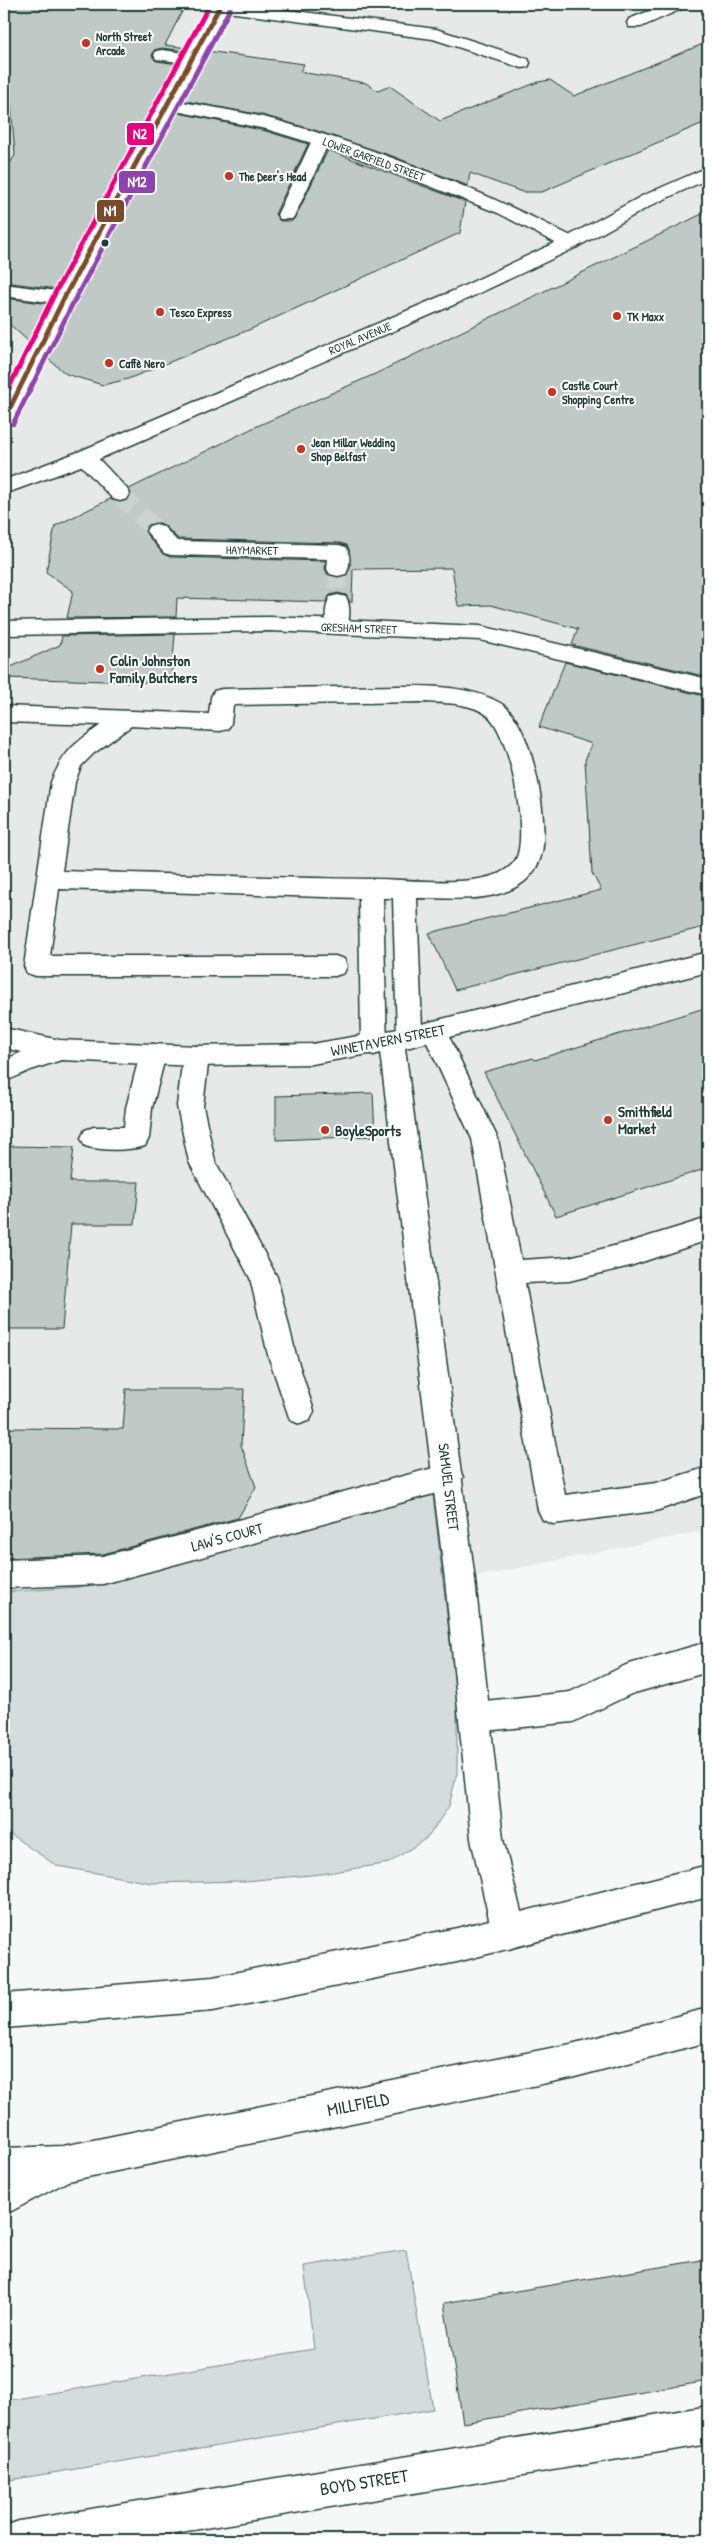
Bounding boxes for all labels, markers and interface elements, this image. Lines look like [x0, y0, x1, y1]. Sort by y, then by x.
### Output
place label: North Street Arcade [96, 28, 153, 59]
marker: North Street Arcade [80, 37, 92, 49]
line badge: N2 [126, 122, 155, 146]
text: N2 [133, 124, 147, 143]
street label: LOWER GARFIELD STREET [321, 133, 428, 185]
place label: The Deer's Head [238, 168, 307, 185]
line badge: N12 [118, 170, 156, 194]
marker: The Deer's Head [223, 170, 235, 182]
text: N12 [127, 172, 147, 191]
line badge: N1 [96, 199, 125, 223]
text: N1 [104, 201, 116, 220]
unlabelled marker [100, 238, 110, 248]
place label: Tesco Express [169, 304, 232, 322]
marker: Tesco Express [154, 306, 166, 318]
place label: TK Maxx [626, 308, 665, 325]
marker: TK Maxx [611, 310, 623, 322]
street label: ROYAL AVENUE [326, 317, 395, 359]
place label: Caffè Nero [119, 355, 165, 372]
marker: Caffè Nero [103, 357, 115, 369]
place label: Castle Court Shopping Centre [562, 377, 634, 409]
marker: Castle Court Shopping Centre [546, 386, 558, 398]
place label: Jean Millar Wedding Shop Belfast [311, 434, 396, 466]
marker: Jean Millar Wedding Shop Belfast [295, 443, 307, 455]
street label: HAYMARKET [226, 541, 279, 559]
street label: GRESHAM STREET [321, 618, 398, 638]
place label: Colin Johnston Family Butchers [109, 650, 197, 689]
marker: Colin Johnston Family Butchers [94, 663, 106, 675]
street label: WINETAVERN STREET [329, 1018, 448, 1061]
place label: Smithfield Market [618, 1101, 672, 1139]
marker: Smithfield Market [602, 1114, 614, 1126]
place label: BoyleSports [335, 1120, 401, 1142]
marker: BoyleSports [319, 1124, 331, 1136]
street label: SAMUEL STREET [433, 1442, 465, 1533]
street label: LAW'S COURT [189, 1517, 266, 1557]
street label: MILLFIELD [325, 2086, 392, 2122]
street label: BOYD STREET [318, 2463, 410, 2501]

